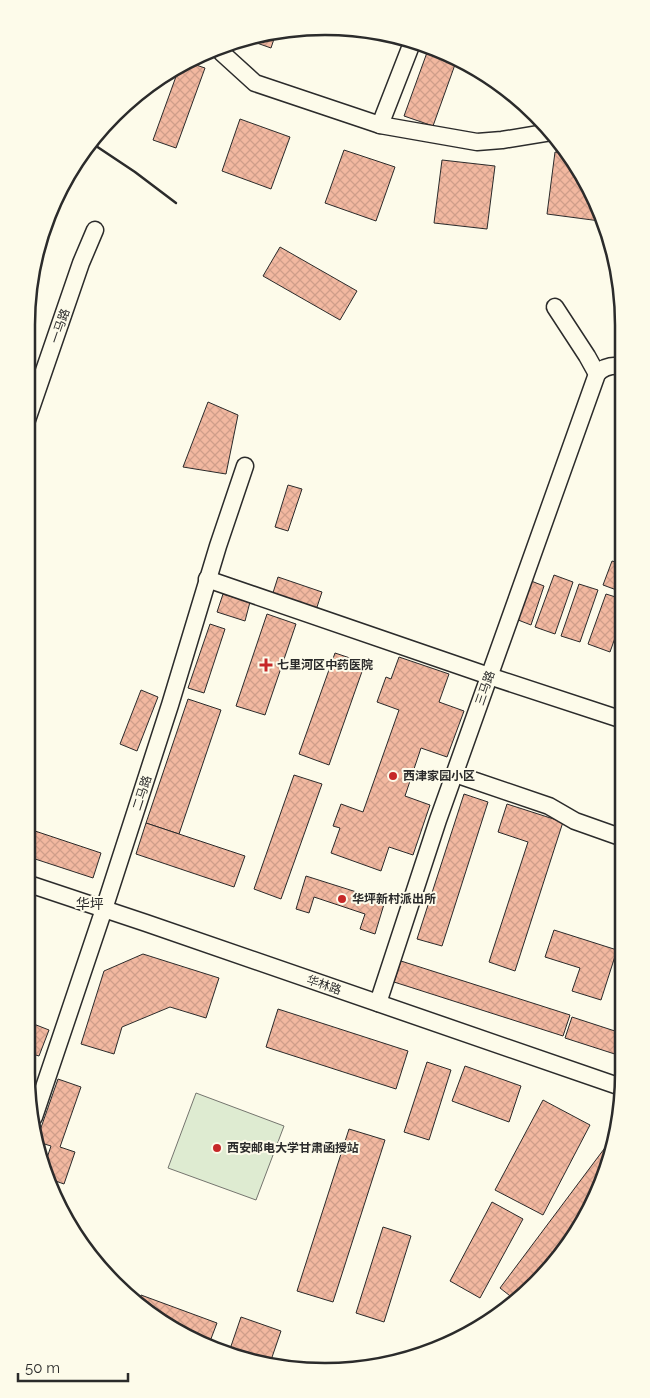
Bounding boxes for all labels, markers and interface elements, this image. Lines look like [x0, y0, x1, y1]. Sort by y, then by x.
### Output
street label: 一马路 [48, 307, 72, 345]
marker: 七里河区中药医院 [259, 658, 273, 672]
place label: 七里河区中药医院 [277, 658, 373, 672]
street label: 三马路 [473, 669, 497, 707]
place label: 西津家园小区 [403, 769, 475, 783]
marker: 西津家园小区 [387, 770, 399, 782]
street label: 二马路 [130, 774, 154, 812]
place label: 华坪新村派出所 [352, 892, 436, 906]
marker: 华坪新村派出所 [336, 893, 348, 905]
district label: 华坪 [76, 896, 104, 912]
street label: 华林路 [305, 973, 343, 997]
place label: 西安邮电大学甘肃函授站 [227, 1141, 359, 1155]
marker: 西安邮电大学甘肃函授站 [211, 1142, 223, 1154]
scale bar [18, 1350, 128, 1382]
text: 50 m [25, 1359, 60, 1377]

